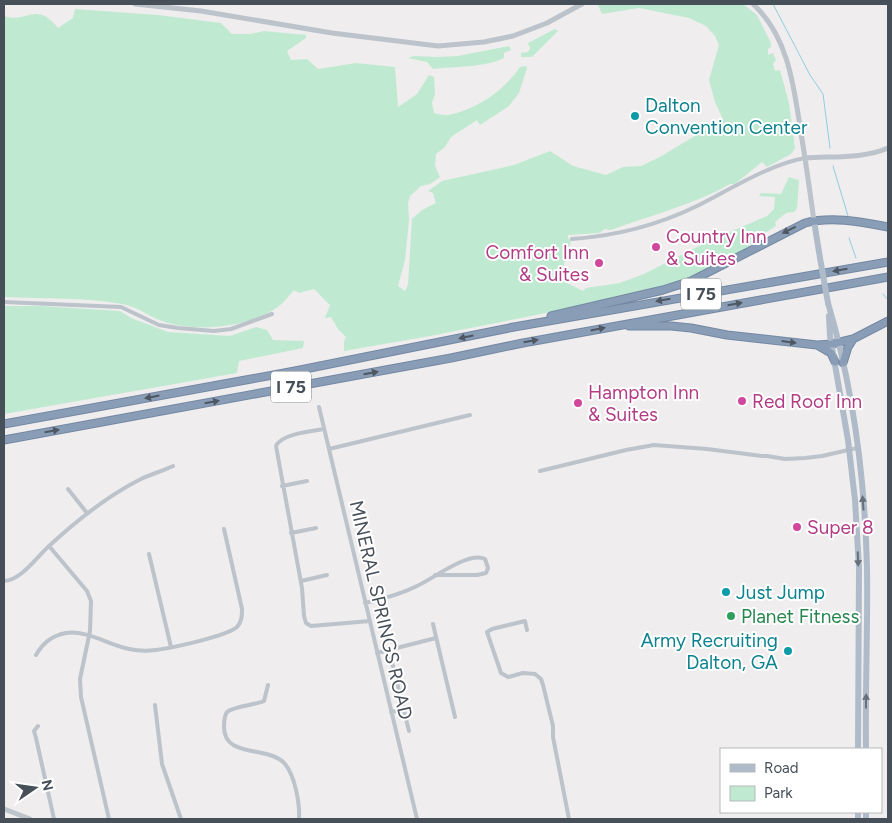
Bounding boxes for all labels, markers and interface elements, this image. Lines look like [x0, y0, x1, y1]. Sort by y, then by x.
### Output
place label: Dalton Convention Center [645, 94, 808, 139]
marker: Dalton Convention Center [629, 110, 641, 122]
place label: Country Inn & Suites [666, 225, 767, 270]
one-way arrow [782, 226, 796, 234]
place label: Comfort Inn & Suites [485, 241, 589, 286]
marker: Country Inn & Suites [650, 241, 662, 253]
marker: Comfort Inn & Suites [593, 257, 605, 269]
one-way arrow [832, 266, 848, 274]
road number: I 75 [681, 278, 721, 310]
one-way arrow [654, 297, 670, 305]
one-way arrow [728, 300, 744, 308]
one-way arrow [591, 325, 606, 333]
one-way arrow [458, 333, 474, 341]
one-way arrow [523, 337, 539, 345]
one-way arrow [782, 338, 798, 346]
one-way arrow [364, 368, 380, 376]
road number: I 75 [271, 372, 311, 402]
place label: Hampton Inn & Suites [588, 381, 699, 426]
place label: Red Roof Inn [752, 390, 862, 413]
one-way arrow [144, 393, 160, 401]
marker: Red Roof Inn [736, 395, 748, 407]
one-way arrow [204, 397, 220, 405]
marker: Hampton Inn & Suites [572, 397, 584, 409]
one-way arrow [44, 426, 60, 434]
one-way arrow [859, 495, 867, 511]
street label: MINERAL SPRINGS ROAD [345, 498, 417, 722]
place label: Super 8 [807, 516, 874, 539]
marker: Super 8 [791, 521, 803, 533]
one-way arrow [855, 552, 863, 568]
place label: Just Jump [736, 581, 825, 604]
marker: Just Jump [720, 586, 732, 598]
place label: Planet Fitness [741, 605, 859, 628]
marker: Planet Fitness [725, 610, 737, 622]
place label: Army Recruiting Dalton, GA [641, 629, 778, 674]
marker: Army Recruiting Dalton, GA [782, 645, 794, 657]
one-way arrow [862, 692, 870, 708]
legend [720, 748, 882, 813]
text: Road [764, 759, 799, 777]
north arrow [10, 763, 60, 813]
text: N [38, 778, 57, 792]
text: Park [764, 784, 793, 802]

